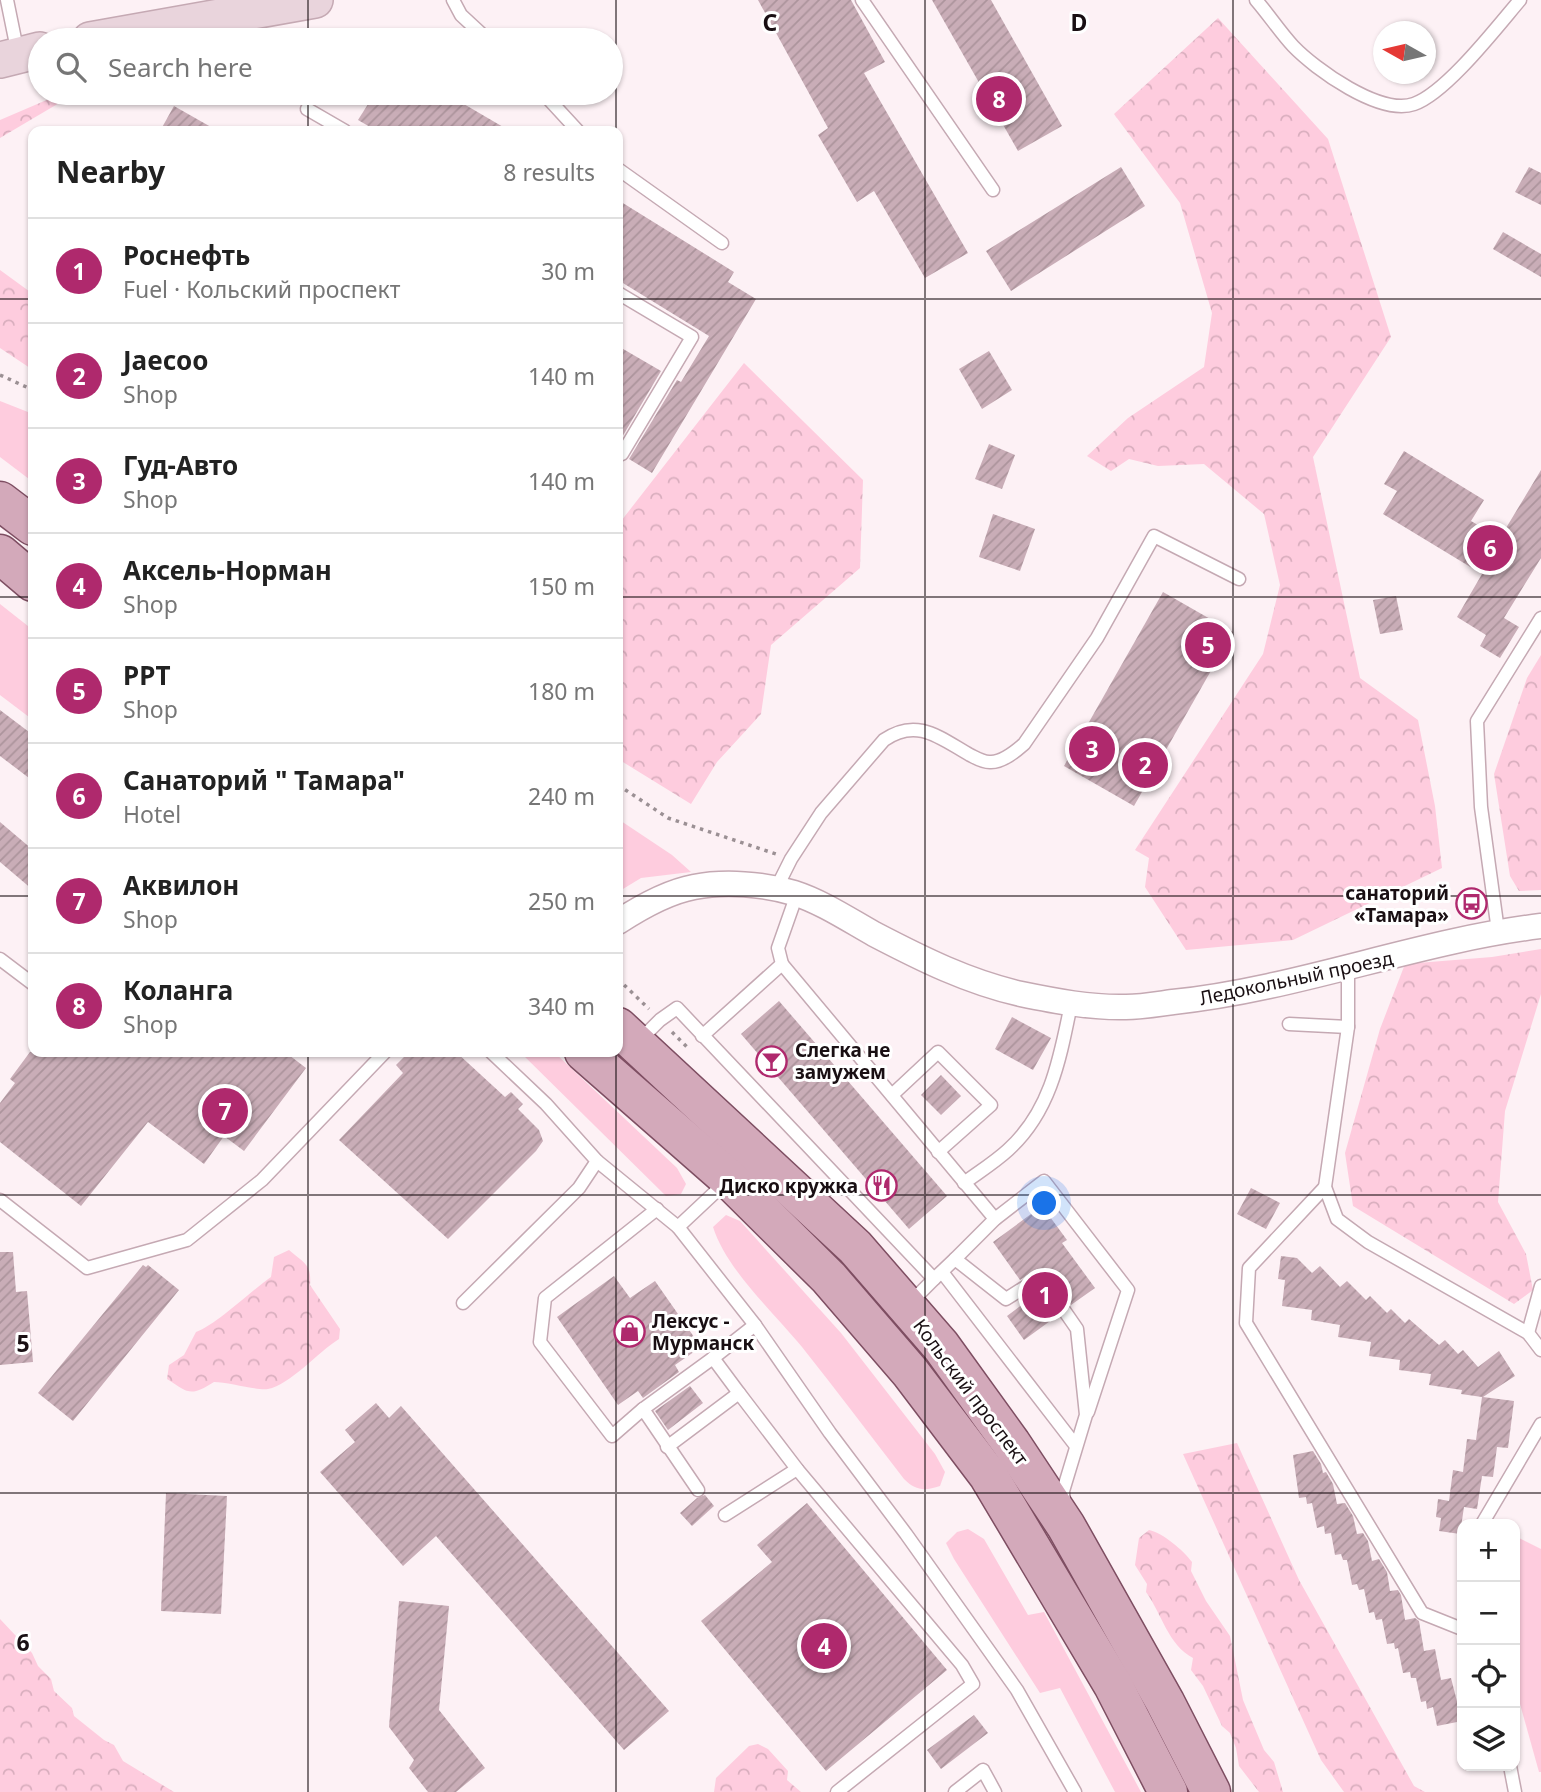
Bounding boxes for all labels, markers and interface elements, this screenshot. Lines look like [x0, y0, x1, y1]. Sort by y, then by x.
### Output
text: C [763, 6, 778, 38]
text: D [1071, 6, 1087, 38]
north arrow [1373, 21, 1436, 84]
search box [28, 28, 623, 105]
icon: search [52, 48, 90, 86]
text: Search here [108, 49, 253, 85]
pin: 8 [976, 73, 1022, 125]
text: Nearby [56, 151, 165, 192]
text: 8 results [503, 156, 595, 188]
text: Роснефть [123, 237, 250, 273]
text: 1 [72, 255, 86, 287]
text: 30 m [541, 255, 595, 287]
text: Fuel · Кольский проспект [123, 273, 400, 305]
text: Jaecoo [123, 342, 209, 378]
text: 2 [72, 360, 86, 392]
text: 140 m [528, 360, 595, 392]
text: Shop [123, 378, 178, 410]
text: Гуд-Авто [123, 447, 238, 483]
text: 3 [72, 465, 86, 497]
text: 140 m [528, 465, 595, 497]
text: Shop [123, 483, 178, 515]
pin: 6 [1467, 522, 1513, 574]
text: Аксель-Норман [123, 552, 332, 588]
text: 4 [72, 570, 86, 602]
text: 150 m [528, 570, 595, 602]
text: Shop [123, 588, 178, 620]
pin: 5 [1185, 619, 1231, 671]
text: РРТ [123, 657, 170, 693]
text: 5 [72, 675, 86, 707]
text: 180 m [528, 675, 595, 707]
text: Shop [123, 693, 178, 725]
pin: 3 [1069, 723, 1115, 775]
pin: 2 [1122, 739, 1168, 791]
text: Санаторий " Тамара" [123, 762, 405, 798]
text: 6 [72, 780, 86, 812]
text: 240 m [528, 780, 595, 812]
text: Hotel [123, 798, 181, 830]
text: Аквилон [123, 867, 239, 903]
place label: санаторий «Тамара» [1345, 880, 1449, 928]
text: 7 [72, 885, 86, 917]
text: 250 m [528, 885, 595, 917]
bus stop icon: санаторий «Тамара» [1455, 887, 1489, 921]
text: Shop [123, 903, 178, 935]
street label: Ледокольный проезд [1197, 945, 1396, 1011]
text: Коланга [123, 972, 233, 1008]
text: 8 [72, 990, 86, 1022]
text: 340 m [528, 990, 595, 1022]
text: Shop [123, 1008, 178, 1040]
place label: Слегка не замужем [795, 1037, 890, 1085]
bar icon: Слегка не замужем [755, 1044, 789, 1078]
pin: 7 [202, 1085, 248, 1137]
restaurant icon: Диско кружка [864, 1169, 898, 1203]
place label: Диско кружка [719, 1173, 858, 1199]
your location [1027, 1186, 1061, 1220]
pin: 1 [1022, 1269, 1068, 1321]
place label: Лексус - Мурманск [652, 1308, 754, 1356]
street label: Кольский проспект [907, 1314, 1035, 1471]
shop icon: Лексус - Мурманск [612, 1315, 646, 1349]
text: 5 [16, 1327, 30, 1359]
map controls [1457, 1519, 1520, 1771]
button: + [1457, 1519, 1520, 1582]
button: − [1457, 1582, 1520, 1645]
pin: 4 [801, 1620, 847, 1672]
text: 6 [16, 1626, 30, 1658]
button: locate [1457, 1645, 1520, 1708]
button: layers [1457, 1708, 1520, 1771]

